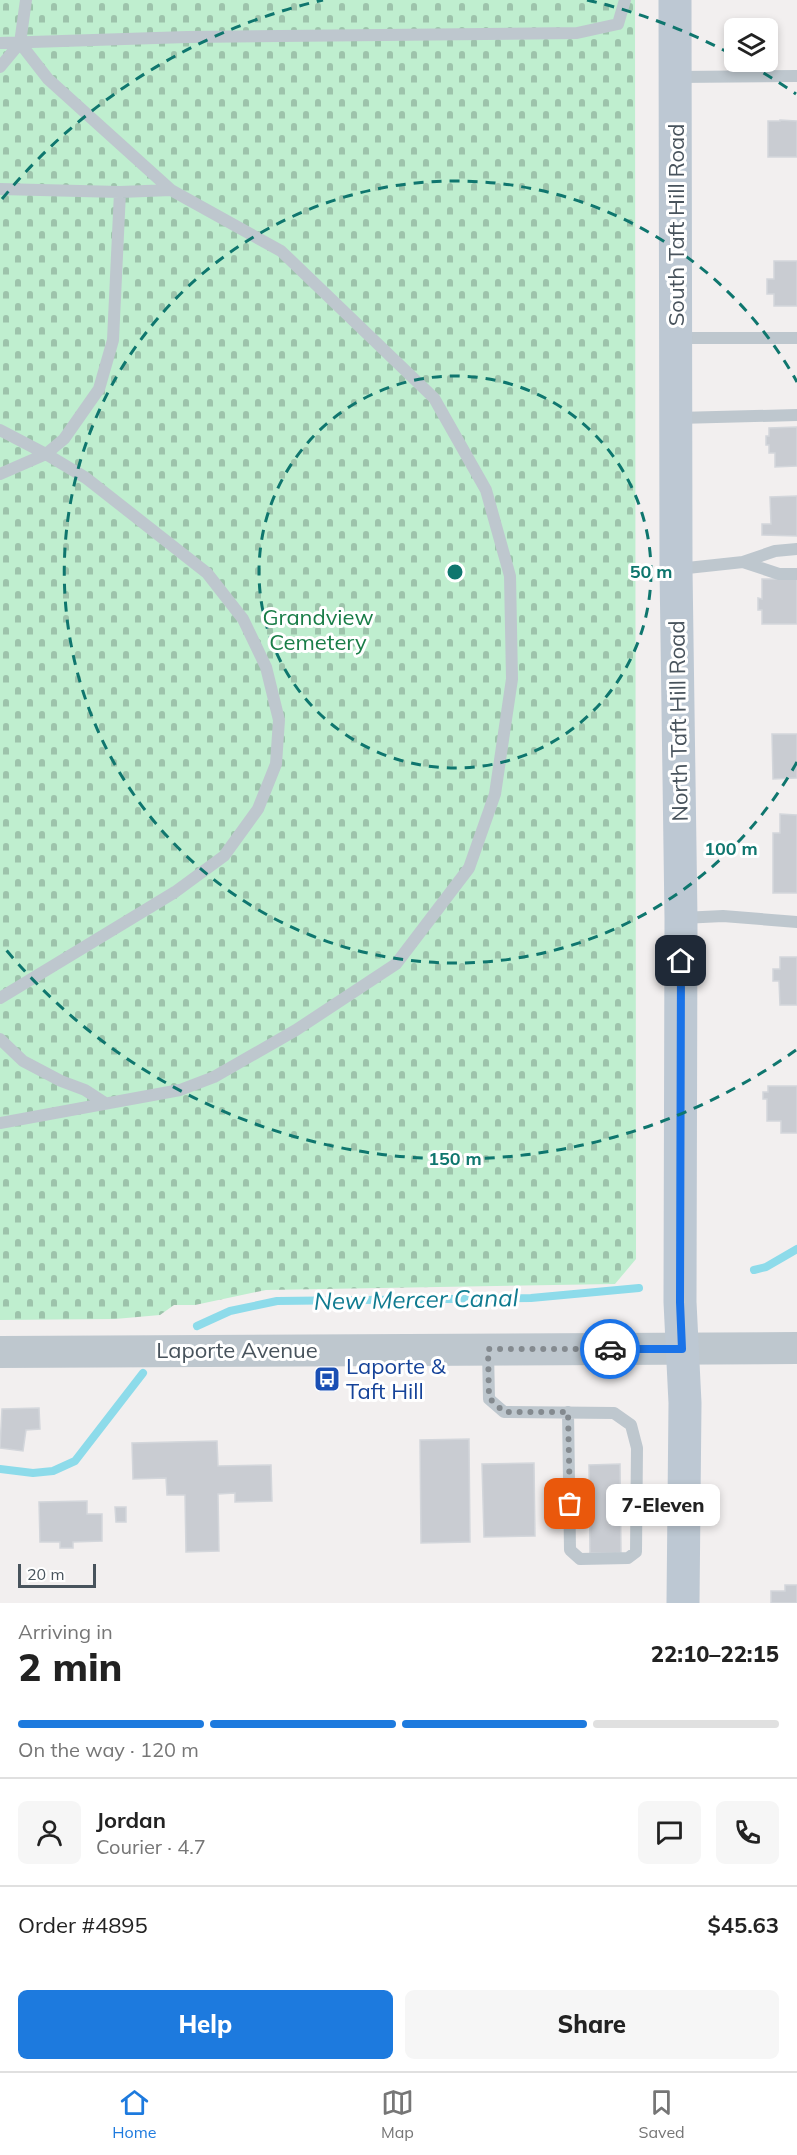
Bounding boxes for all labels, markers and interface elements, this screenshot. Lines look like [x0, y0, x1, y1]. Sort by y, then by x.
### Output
map controls [724, 18, 778, 72]
button: layers [724, 18, 778, 72]
street label: South Taft Hill Road [662, 124, 690, 326]
text: 50 m [630, 560, 672, 583]
centre of rings [445, 562, 465, 582]
park label: Grandview Cemetery [262, 603, 374, 656]
street label: North Taft Hill Road [662, 620, 694, 822]
text: 100 m [704, 837, 758, 860]
pin [655, 935, 706, 986]
icon: home [664, 944, 697, 977]
text: 150 m [428, 1147, 482, 1170]
water label: New Mercer Canal [314, 1282, 519, 1316]
courier [580, 1319, 640, 1379]
icon: car [594, 1333, 627, 1366]
street label: Laporte Avenue [156, 1336, 318, 1364]
place label: Laporte & Taft Hill [346, 1352, 447, 1405]
bus stop icon: Laporte & Taft Hill [312, 1364, 342, 1394]
pin [544, 1478, 595, 1529]
callout: 7-Eleven [606, 1483, 720, 1525]
icon: bag [553, 1487, 586, 1520]
text: 7-Eleven [621, 1492, 705, 1517]
scale bar [18, 1561, 96, 1588]
text: 20 m [27, 1564, 64, 1584]
text: Arriving in [18, 1619, 113, 1644]
text: 22:10–22:15 [651, 1640, 779, 1668]
text: 2 min [18, 1642, 123, 1691]
text: On the way · 120 m [18, 1737, 199, 1762]
button: person [18, 1801, 81, 1864]
button: chat [638, 1801, 701, 1864]
button: phone [716, 1801, 779, 1864]
text: Jordan [96, 1806, 166, 1834]
text: Courier · 4.7 [96, 1834, 206, 1859]
text: Order #4895 [18, 1911, 148, 1939]
text: $45.63 [708, 1911, 779, 1939]
button: Help [18, 1990, 393, 2059]
button: Share [405, 1990, 779, 2059]
tab: Home [112, 2086, 156, 2142]
tab: Map [381, 2086, 414, 2142]
tab: Saved [639, 2086, 685, 2142]

